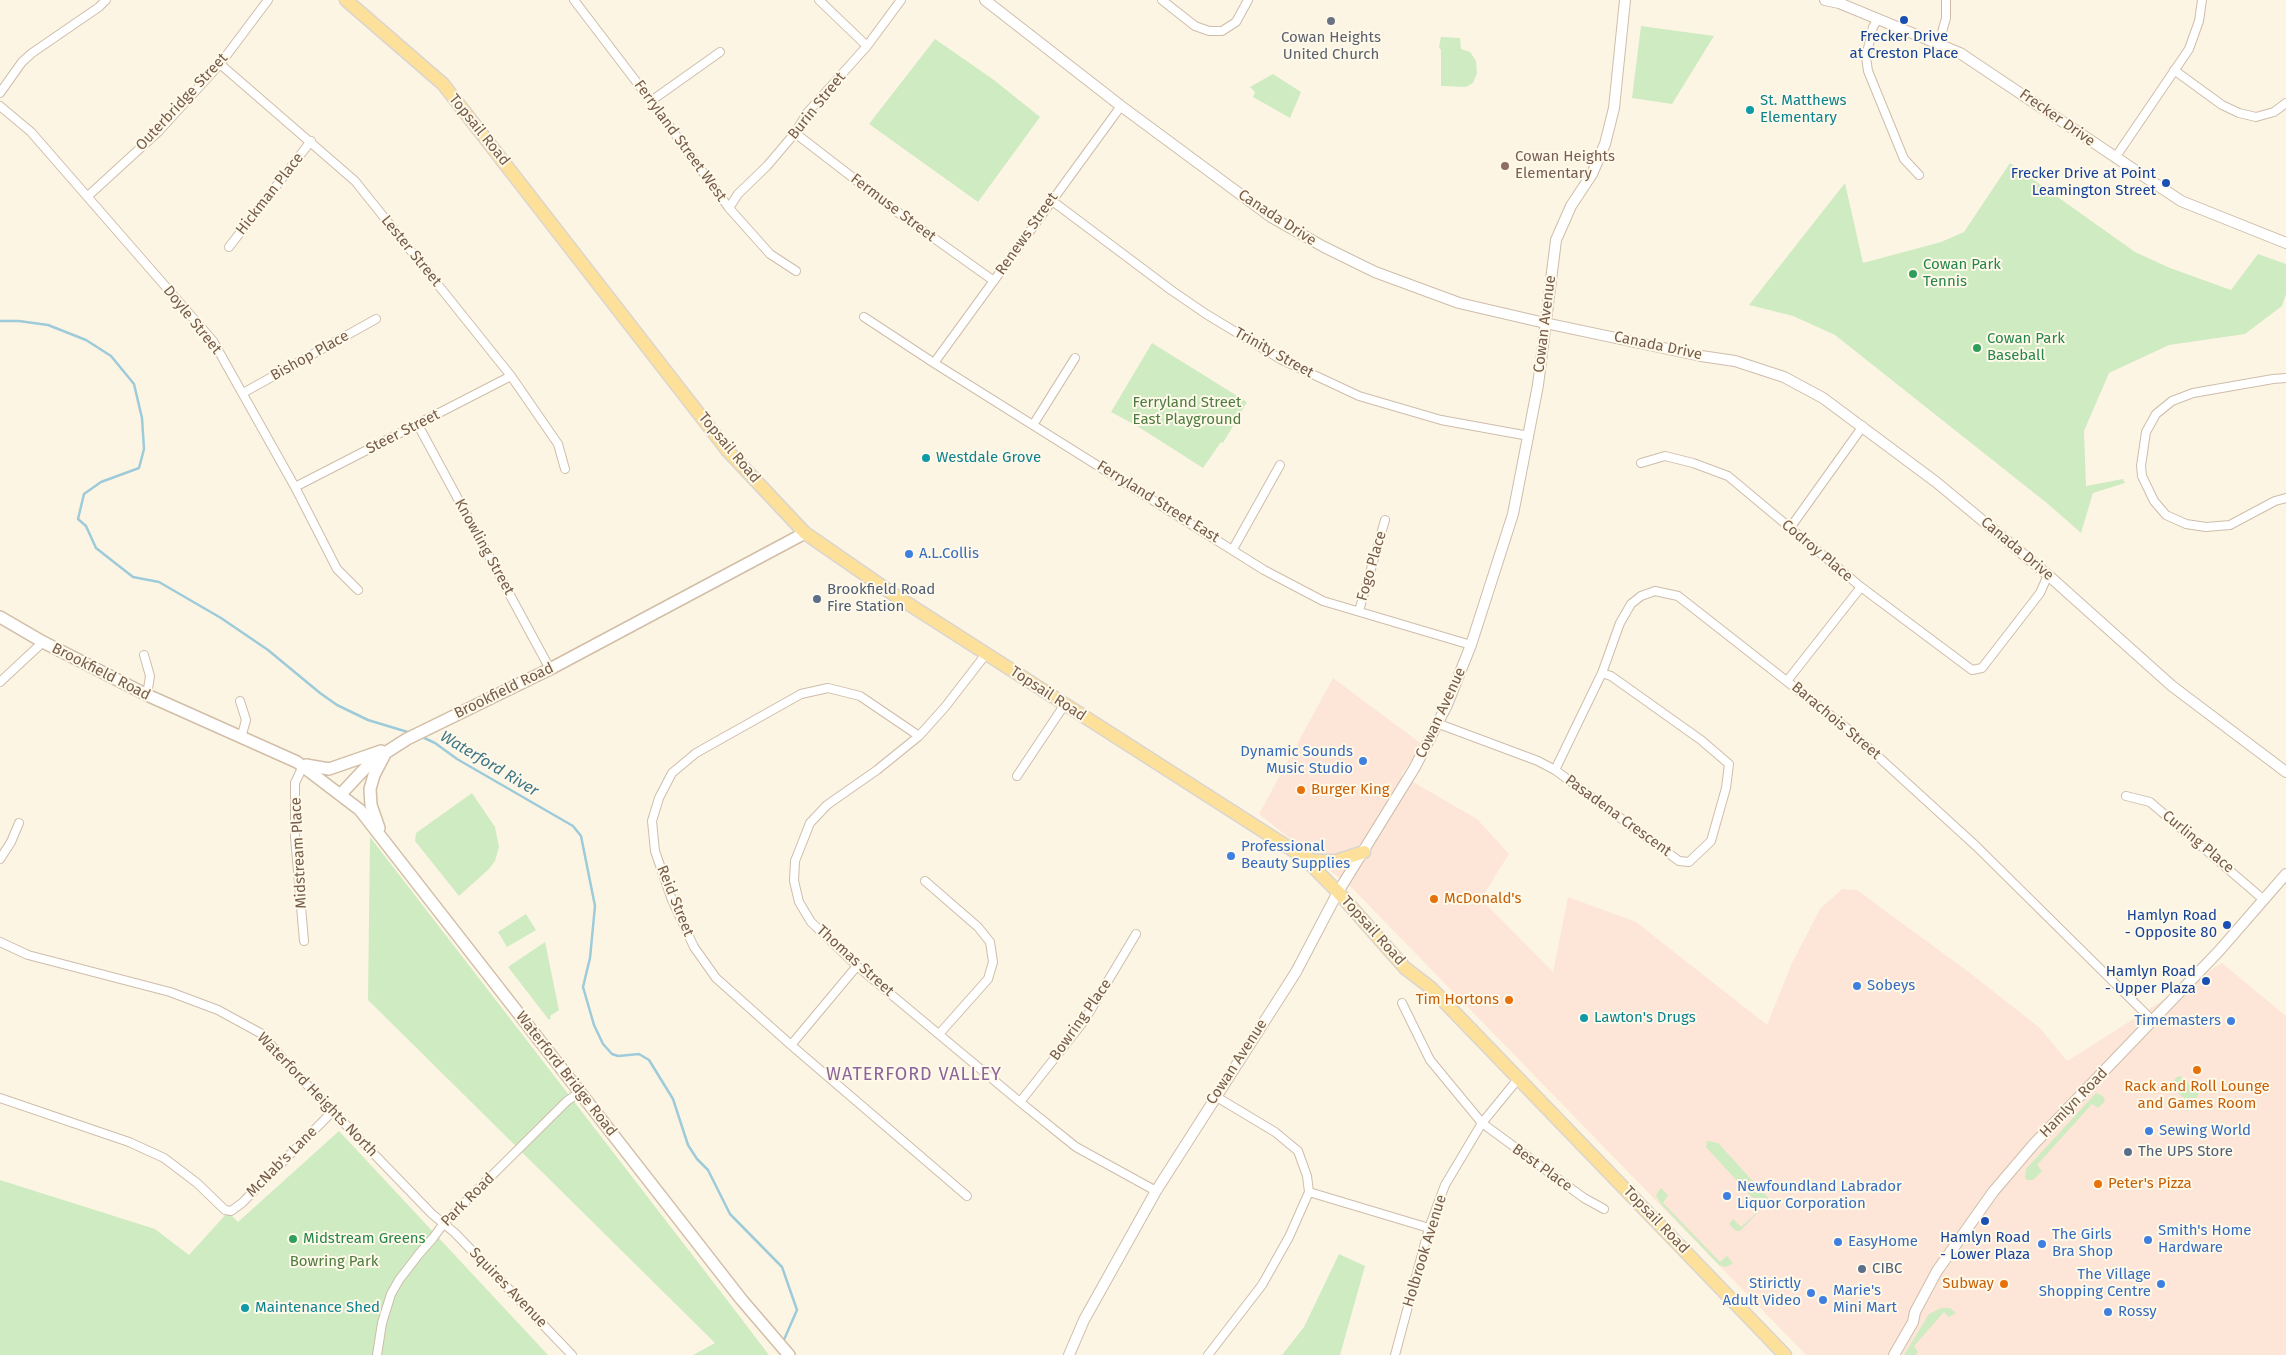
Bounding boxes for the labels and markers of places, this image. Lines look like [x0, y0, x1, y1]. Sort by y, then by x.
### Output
marker: Frecker Drive at Creston Place [1898, 14, 1910, 26]
marker: Cowan Heights United Church [1325, 15, 1337, 27]
place label: Frecker Drive at Creston Place [1849, 28, 1959, 63]
place label: Cowan Heights United Church [1281, 29, 1381, 64]
place label: St. Matthews Elementary [1760, 92, 1847, 127]
marker: St. Matthews Elementary [1744, 104, 1756, 116]
place label: Cowan Heights Elementary [1515, 148, 1615, 183]
marker: Cowan Heights Elementary [1499, 160, 1511, 172]
place label: Frecker Drive at Point Leamington Street [2011, 165, 2156, 200]
marker: Frecker Drive at Point Leamington Street [2160, 177, 2172, 189]
place label: Cowan Park Tennis [1923, 256, 2001, 291]
marker: Cowan Park Tennis [1907, 268, 1919, 280]
place label: Cowan Park Baseball [1987, 330, 2065, 365]
marker: Cowan Park Baseball [1971, 342, 1983, 354]
place label: Westdale Grove [936, 449, 1041, 467]
marker: Westdale Grove [920, 452, 932, 464]
place label: A.L.Collis [919, 545, 979, 563]
marker: A.L.Collis [903, 548, 915, 560]
place label: Brookfield Road Fire Station [827, 581, 935, 616]
marker: Brookfield Road Fire Station [811, 593, 823, 605]
place label: Dynamic Sounds Music Studio [1240, 743, 1353, 778]
marker: Dynamic Sounds Music Studio [1357, 755, 1369, 767]
place label: Burger King [1311, 781, 1390, 799]
marker: Burger King [1295, 784, 1307, 796]
place label: Professional Beauty Supplies [1241, 838, 1350, 873]
marker: Professional Beauty Supplies [1225, 850, 1237, 862]
place label: McDonald's [1444, 890, 1521, 908]
marker: McDonald's [1428, 893, 1440, 905]
place label: Hamlyn Road - Opposite 80 [2125, 907, 2217, 942]
marker: Hamlyn Road - Opposite 80 [2221, 919, 2233, 931]
place label: Hamlyn Road - Upper Plaza [2105, 963, 2196, 998]
marker: Hamlyn Road - Upper Plaza [2200, 975, 2212, 987]
place label: Sobeys [1867, 977, 1915, 995]
marker: Sobeys [1851, 980, 1863, 992]
place label: Tim Hortons [1416, 991, 1499, 1009]
marker: Tim Hortons [1503, 994, 1515, 1006]
place label: Lawton's Drugs [1594, 1009, 1696, 1027]
marker: Lawton's Drugs [1578, 1012, 1590, 1024]
place label: Timemasters [2134, 1012, 2221, 1030]
marker: Timemasters [2225, 1015, 2237, 1027]
marker: Rack and Roll Lounge and Games Room [2191, 1064, 2203, 1076]
place label: Rack and Roll Lounge and Games Room [2124, 1078, 2270, 1113]
place label: Sewing World [2159, 1122, 2251, 1140]
marker: Sewing World [2143, 1125, 2155, 1137]
place label: The UPS Store [2138, 1143, 2233, 1161]
marker: The UPS Store [2122, 1146, 2134, 1158]
place label: Peter's Pizza [2108, 1175, 2192, 1193]
place label: Newfoundland Labrador Liquor Corporation [1737, 1178, 1902, 1213]
marker: Peter's Pizza [2092, 1178, 2104, 1190]
marker: Newfoundland Labrador Liquor Corporation [1721, 1190, 1733, 1202]
marker: Hamlyn Road - Lower Plaza [1979, 1215, 1991, 1227]
place label: Smith's Home Hardware [2158, 1222, 2251, 1257]
place label: The Girls Bra Shop [2052, 1226, 2113, 1261]
place label: Hamlyn Road - Lower Plaza [1940, 1229, 2030, 1264]
place label: Midstream Greens [303, 1230, 426, 1248]
marker: Midstream Greens [287, 1233, 299, 1245]
place label: EasyHome [1848, 1233, 1918, 1251]
marker: Smith's Home Hardware [2142, 1234, 2154, 1246]
marker: EasyHome [1832, 1236, 1844, 1248]
marker: The Girls Bra Shop [2036, 1238, 2048, 1250]
place label: CIBC [1872, 1260, 1902, 1278]
marker: CIBC [1856, 1263, 1868, 1275]
place label: The Village Shopping Centre [2039, 1266, 2151, 1301]
place label: Stirictly Adult Video [1722, 1275, 1801, 1310]
place label: Subway [1942, 1275, 1994, 1293]
marker: Subway [1998, 1278, 2010, 1290]
marker: The Village Shopping Centre [2155, 1278, 2167, 1290]
place label: Marie's Mini Mart [1833, 1282, 1897, 1317]
marker: Stirictly Adult Video [1805, 1287, 1817, 1299]
marker: Marie's Mini Mart [1817, 1294, 1829, 1306]
place label: Maintenance Shed [255, 1299, 380, 1317]
marker: Maintenance Shed [239, 1302, 251, 1314]
place label: Rossy [2118, 1303, 2157, 1321]
marker: Rossy [2102, 1306, 2114, 1318]

